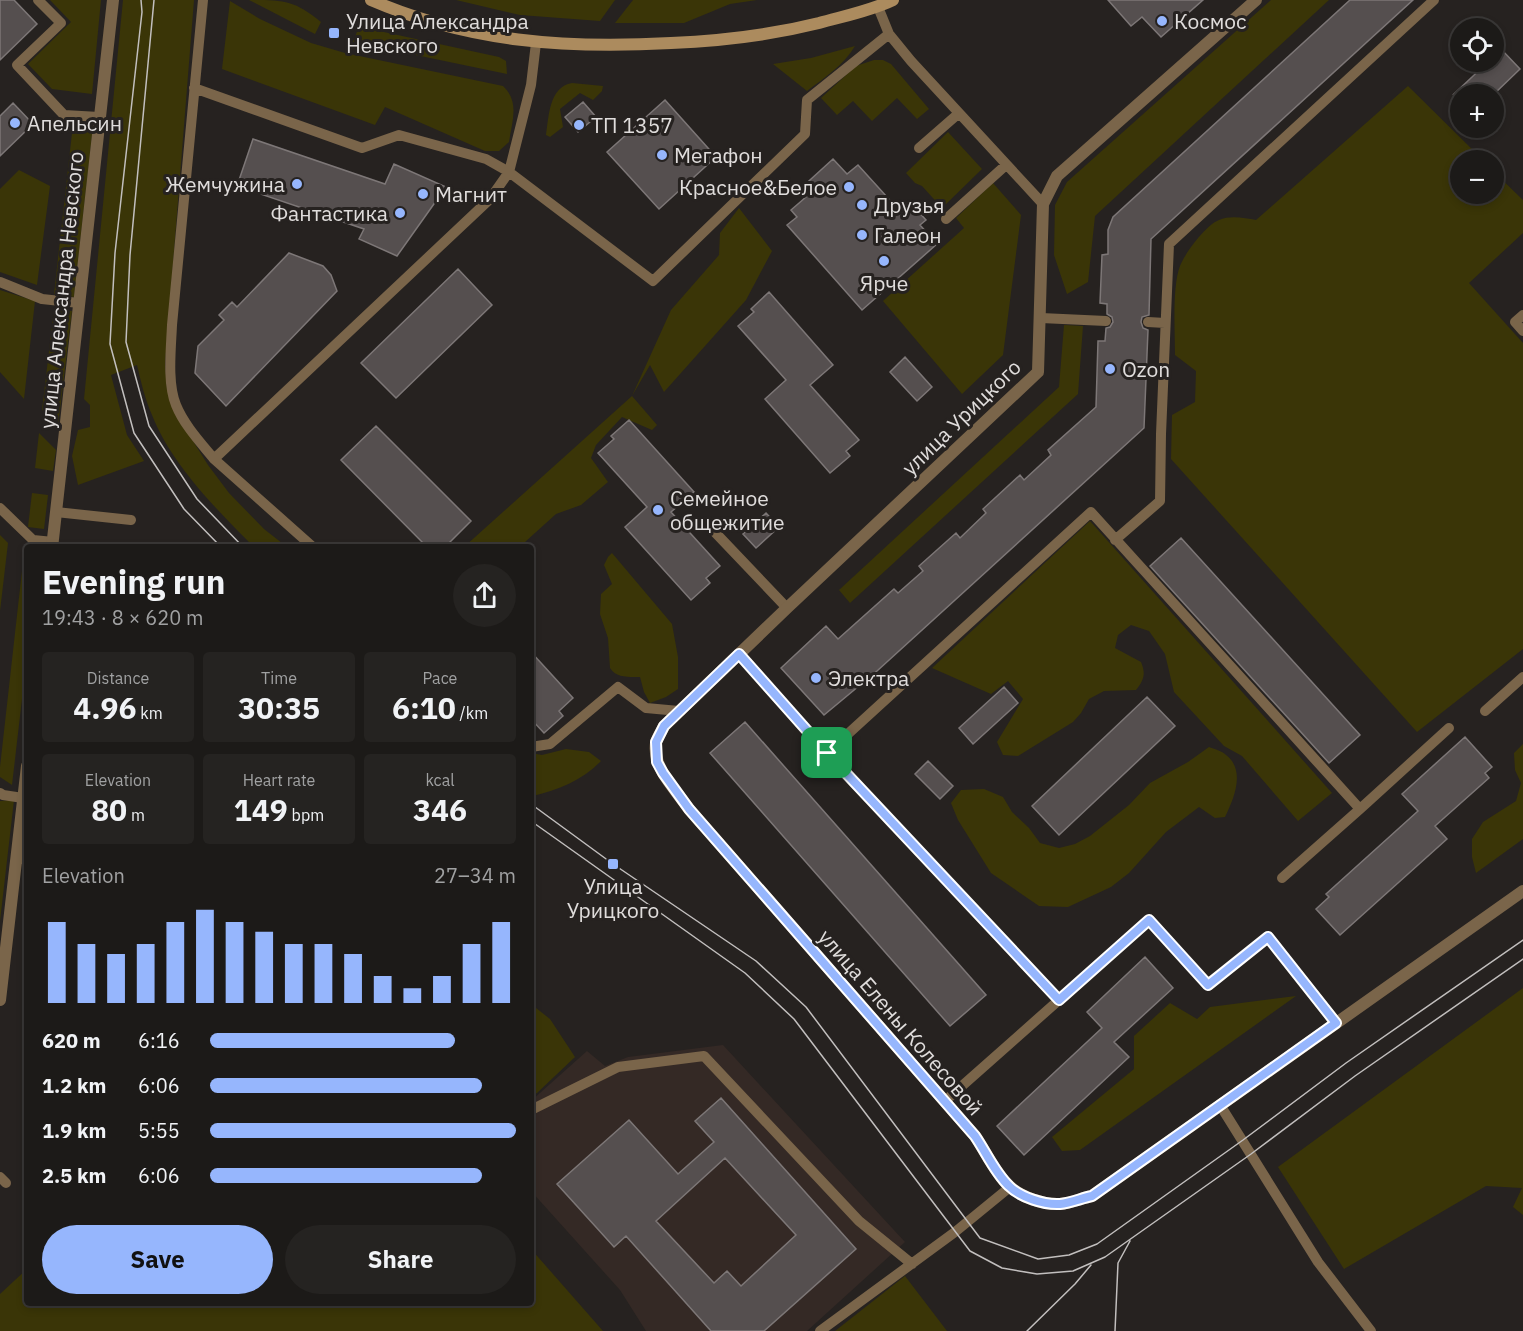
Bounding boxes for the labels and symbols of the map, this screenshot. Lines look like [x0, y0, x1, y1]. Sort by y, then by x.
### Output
place label: Улица Александра Невского [346, 7, 529, 59]
place label: Космос [1174, 7, 1247, 35]
marker: Космос [1155, 14, 1169, 28]
marker: Улица Александра Невского [327, 26, 341, 40]
place label: Апельсин [27, 109, 122, 137]
place label: ТП 1357 [591, 111, 673, 139]
marker: Апельсин [8, 116, 22, 130]
marker: ТП 1357 [572, 118, 586, 132]
place label: Мегафон [674, 141, 763, 169]
marker: Мегафон [655, 148, 669, 162]
street label: улица Александра Невского [33, 150, 89, 430]
place label: Жемчужина [165, 170, 285, 198]
place label: Красное&Белое [679, 173, 837, 201]
marker: Жемчужина [290, 177, 304, 191]
place label: Магнит [435, 180, 507, 208]
marker: Красное&Белое [842, 180, 856, 194]
marker: Магнит [416, 187, 430, 201]
place label: Друзья [874, 191, 944, 219]
marker: Друзья [855, 198, 869, 212]
place label: Фантастика [270, 199, 388, 227]
marker: Фантастика [393, 206, 407, 220]
place label: Галеон [874, 221, 942, 249]
marker: Галеон [855, 228, 869, 242]
marker: Ярче [877, 254, 891, 268]
place label: Ярче [860, 269, 908, 297]
street label: улица Урицкого [895, 353, 1027, 481]
place label: Ozon [1122, 355, 1170, 383]
marker: Ozon [1103, 362, 1117, 376]
place label: Семейное общежитие [670, 484, 785, 536]
marker: Семейное общежитие [651, 503, 665, 517]
place label: Электра [828, 664, 909, 692]
marker: Электра [809, 671, 823, 685]
pin [801, 727, 852, 778]
marker: Улица Урицкого [606, 857, 620, 871]
place label: Улица Урицкого [567, 872, 659, 924]
street label: улица Елены Колесовой [812, 923, 990, 1121]

